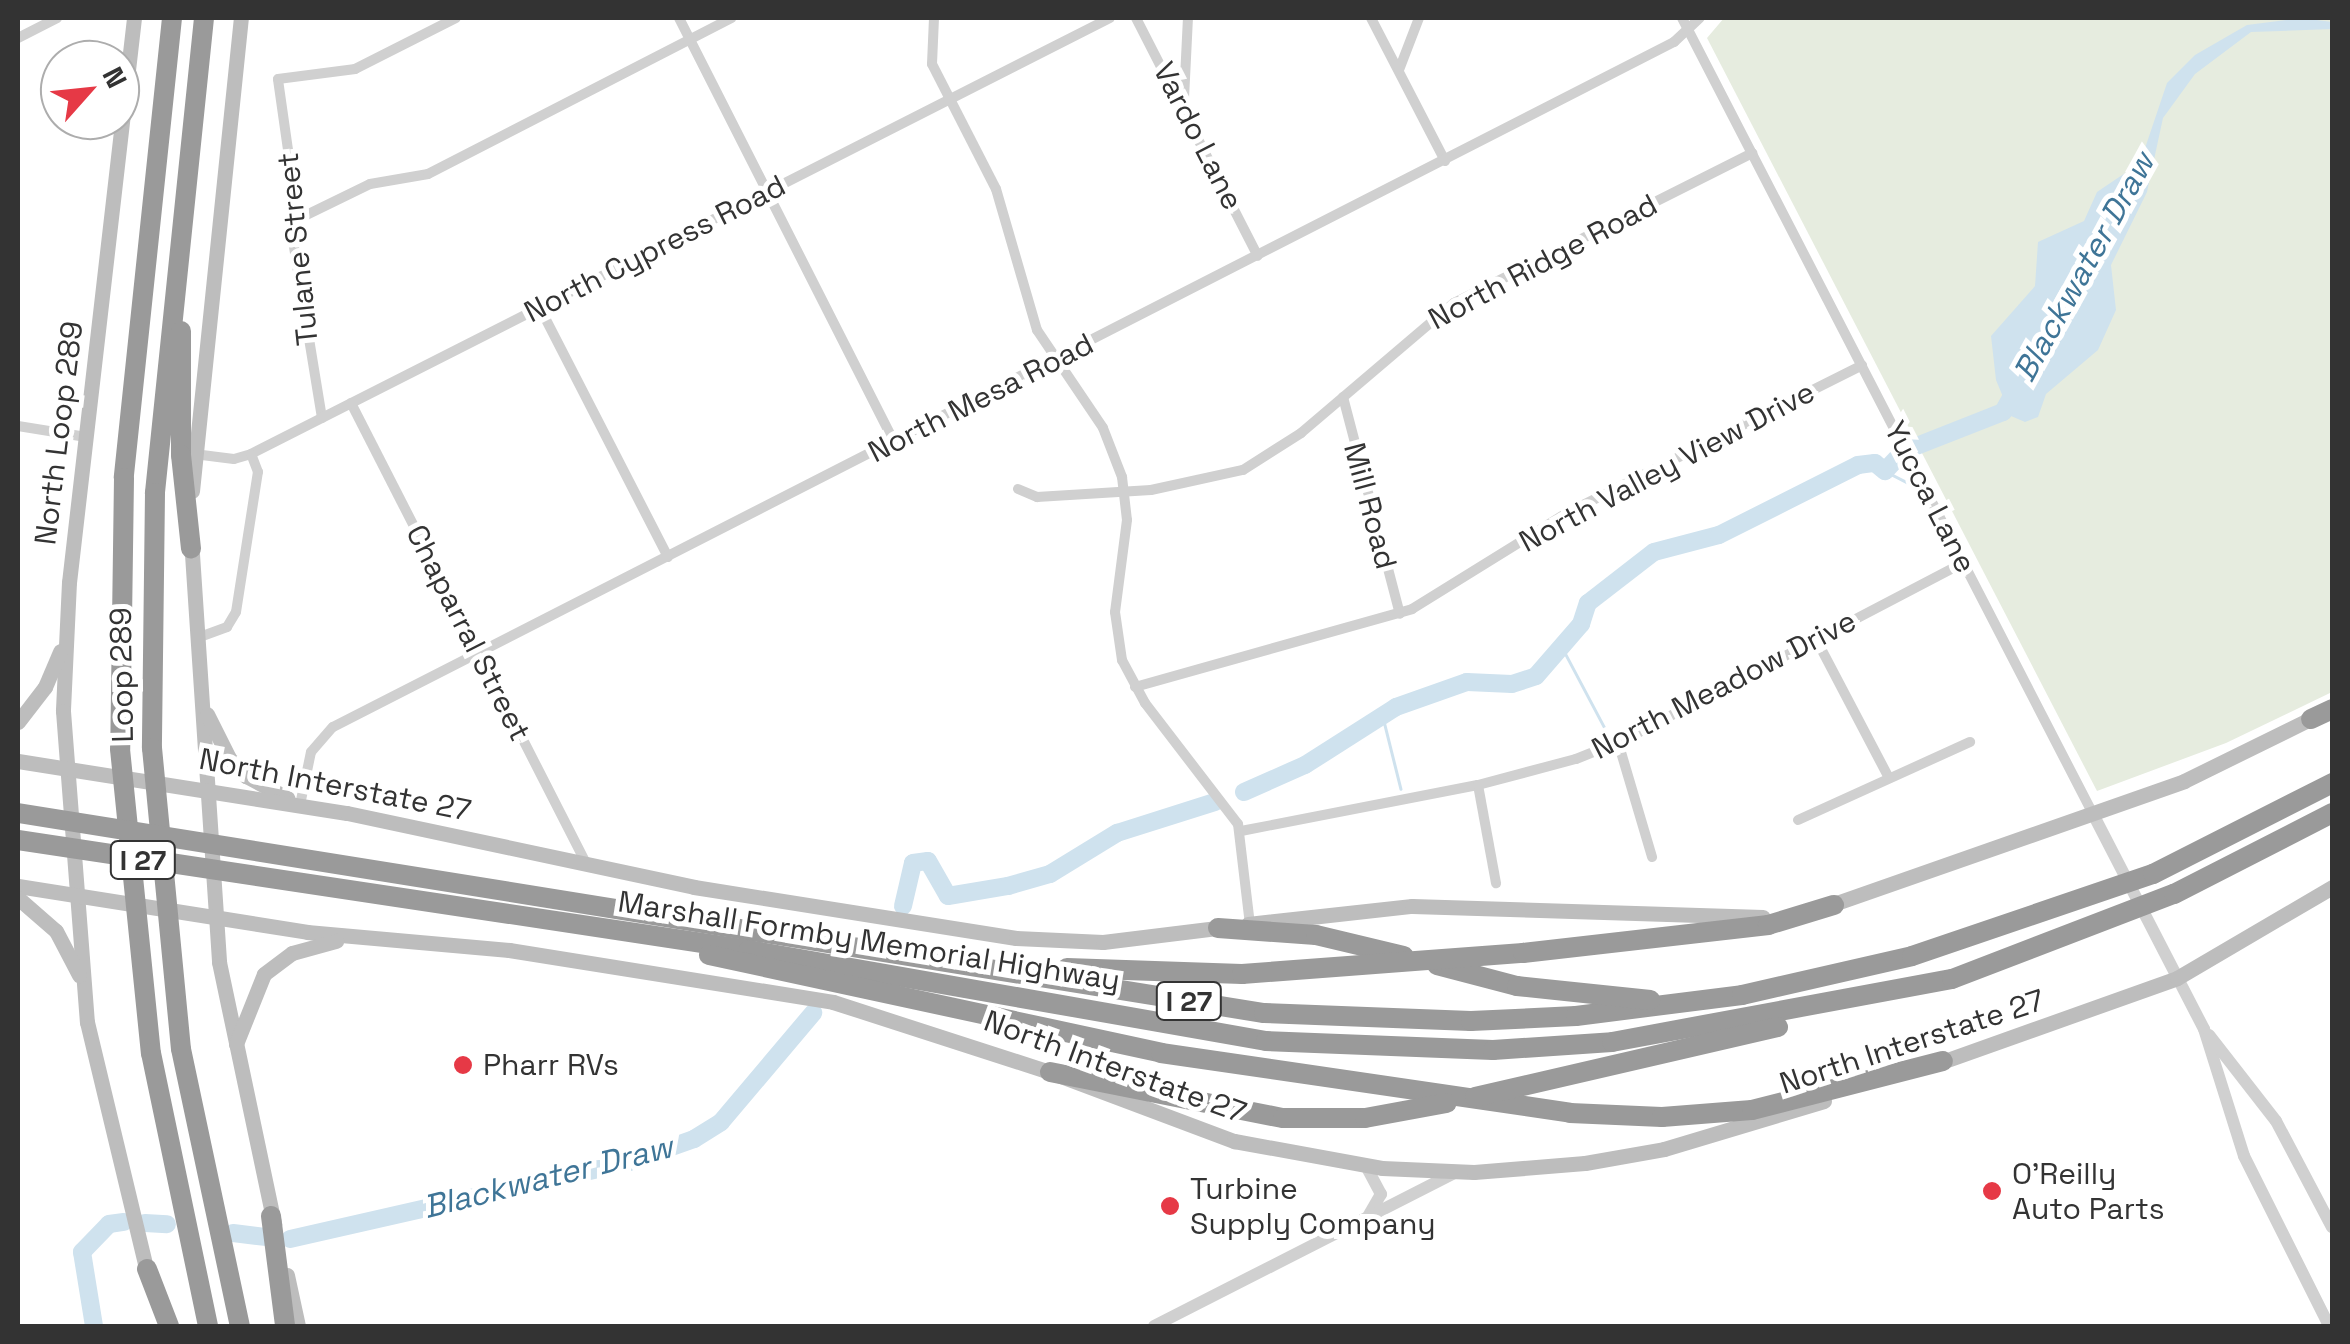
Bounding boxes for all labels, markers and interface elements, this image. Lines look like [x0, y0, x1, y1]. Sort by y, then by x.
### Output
north arrow [40, 40, 140, 140]
street label: Vardo Lane [1145, 56, 1251, 216]
text: N [95, 61, 135, 94]
water label: Blackwater Draw [2005, 146, 2163, 388]
street label: Tulane Street [270, 151, 326, 347]
street label: North Cypress Road [518, 168, 792, 330]
street label: North Ridge Road [1423, 187, 1663, 337]
street label: North Loop 289 [27, 319, 91, 547]
street label: North Mesa Road [862, 326, 1100, 470]
street label: North Valley View Drive [1513, 374, 1821, 560]
street label: Yucca Lane [1876, 415, 1984, 579]
street label: Mill Road [1336, 439, 1404, 573]
street label: Chaparral Street [398, 519, 538, 747]
street label: North Meadow Drive [1586, 603, 1862, 767]
street label: Loop 289 [103, 607, 141, 743]
street label: North Interstate 27 [196, 741, 474, 829]
road number: I 27 [108, 837, 178, 883]
street label: Marshall Formby Memorial Highway [615, 884, 1123, 998]
road number: I 27 [1154, 978, 1224, 1024]
street label: North Interstate 27 [1775, 982, 2049, 1102]
street label: North Interstate 27 [979, 1003, 1251, 1131]
place label: Pharr RVs [483, 1047, 619, 1083]
marker: Pharr RVs [452, 1054, 474, 1076]
water label: Blackwater Draw [419, 1127, 677, 1227]
place label: O'Reilly Auto Parts [2012, 1156, 2165, 1226]
place label: Turbine Supply Company [1190, 1171, 1435, 1242]
marker: O'Reilly Auto Parts [1981, 1180, 2003, 1202]
marker: Turbine Supply Company [1159, 1195, 1181, 1217]

